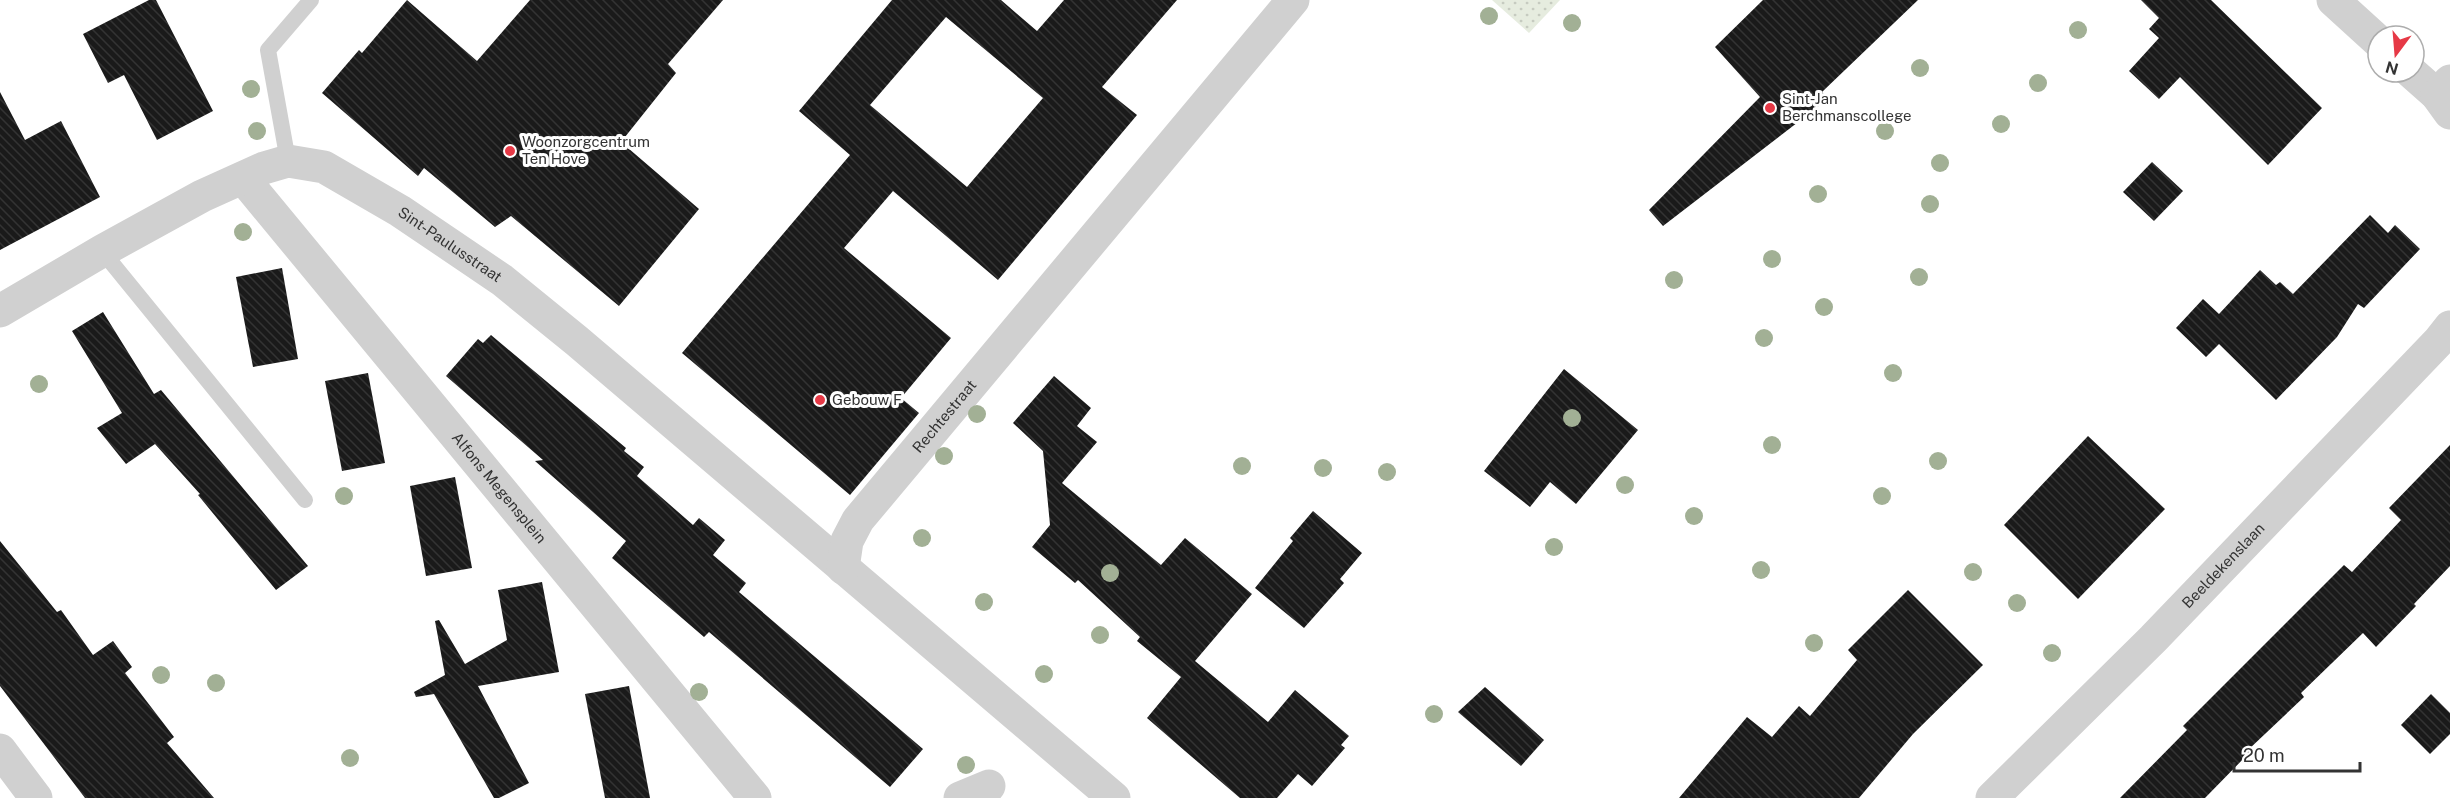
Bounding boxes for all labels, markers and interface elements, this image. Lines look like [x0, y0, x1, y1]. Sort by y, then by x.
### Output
north arrow [2366, 24, 2426, 84]
text: N [2383, 57, 2401, 79]
place label: Sint-Jan Berchmanscollege [1782, 90, 1912, 124]
marker: Sint-Jan Berchmanscollege [1763, 101, 1777, 115]
place label: Woonzorgcentrum Ten Hove [522, 133, 650, 167]
marker: Woonzorgcentrum Ten Hove [503, 144, 517, 158]
street label: Sint-Paulusstraat [395, 203, 505, 285]
street label: Rechtestraat [909, 376, 980, 456]
place label: Gebouw F [832, 391, 902, 408]
marker: Gebouw F [813, 393, 827, 407]
street label: Alfons Megensplein [449, 429, 550, 546]
street label: Beeldekenslaan [2178, 519, 2268, 611]
scale bar [2234, 735, 2360, 773]
text: 20 m [2243, 745, 2285, 766]

